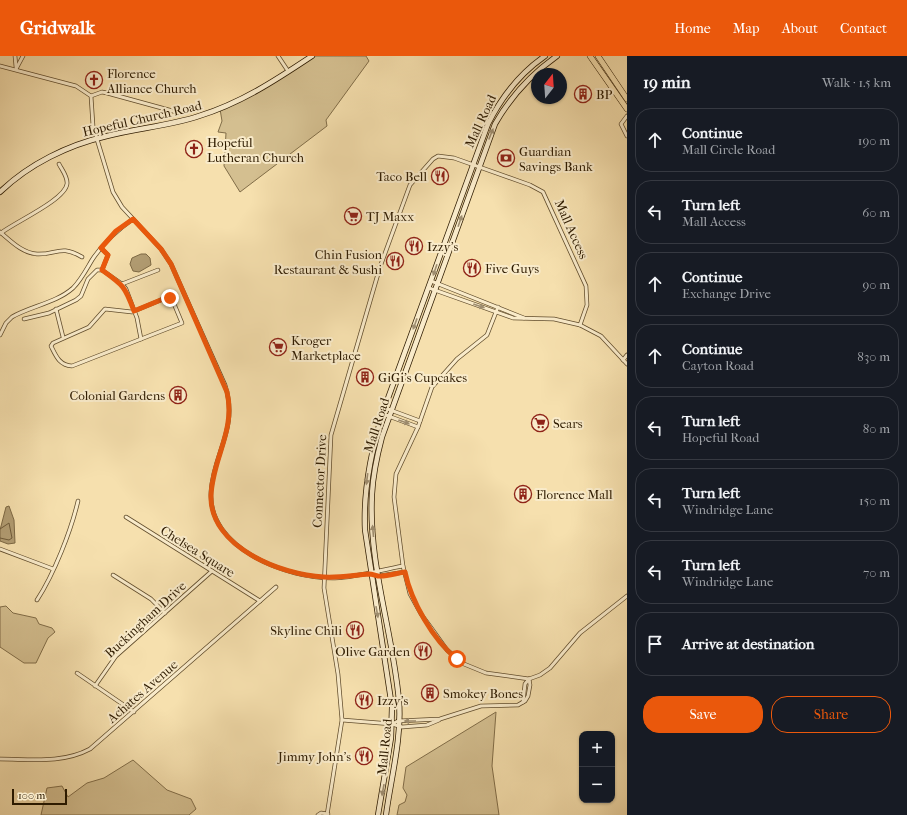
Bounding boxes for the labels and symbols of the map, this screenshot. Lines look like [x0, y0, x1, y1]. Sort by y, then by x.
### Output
place label: Florence Alliance Church [106, 66, 197, 96]
north arrow [531, 68, 567, 104]
church icon: Florence Alliance Church [84, 70, 104, 90]
building icon: BP [573, 84, 593, 104]
place label: BP [596, 87, 612, 102]
street label: Mall Road [462, 91, 500, 150]
street label: Hopeful Church Road [81, 97, 204, 139]
one-way arrow [489, 127, 495, 139]
place label: Hopeful Lutheran Church [207, 135, 305, 165]
church icon: Hopeful Lutheran Church [184, 139, 204, 159]
place label: Guardian Savings Bank [519, 144, 593, 174]
bank icon: Guardian Savings Bank [496, 148, 516, 168]
restaurant icon: Taco Bell [430, 166, 450, 186]
place label: Taco Bell [376, 169, 427, 184]
street label: Mall Access [552, 197, 591, 262]
supermarket icon: TJ Maxx [343, 206, 363, 226]
place label: TJ Maxx [366, 209, 414, 224]
one-way arrow [457, 214, 463, 226]
restaurant icon: Izzy's [404, 236, 424, 256]
place label: Izzy's [427, 239, 458, 254]
place label: Chin Fusion Restaurant & Sushi [274, 247, 382, 277]
restaurant icon: Chin Fusion Restaurant & Sushi [385, 251, 405, 271]
restaurant icon: Five Guys [462, 258, 482, 278]
place label: Five Guys [485, 261, 539, 276]
one-way arrow [432, 264, 438, 276]
route end [161, 289, 179, 307]
one-way arrow [473, 303, 485, 309]
one-way arrow [412, 319, 418, 331]
place label: Kroger Marketplace [291, 333, 361, 363]
supermarket icon: Kroger Marketplace [268, 337, 288, 357]
building icon: GiGi's Cupcakes [355, 367, 375, 387]
place label: GiGi's Cupcakes [378, 370, 467, 385]
building icon: Colonial Gardens [168, 385, 188, 405]
place label: Colonial Gardens [70, 388, 165, 403]
street label: Mall Road [361, 395, 393, 455]
supermarket icon: Sears [530, 413, 550, 433]
place label: Sears [553, 416, 583, 431]
one-way arrow [399, 419, 411, 425]
street label: Connector Drive [310, 433, 329, 528]
one-way arrow [364, 473, 370, 485]
building icon: Florence Mall [513, 484, 533, 504]
place label: Florence Mall [536, 487, 613, 502]
street label: Chelsea Square [158, 523, 238, 581]
one-way arrow [369, 525, 376, 537]
street label: Buckingham Drive [102, 578, 189, 661]
one-way arrow [375, 606, 381, 618]
restaurant icon: Skyline Chili [345, 620, 365, 640]
place label: Skyline Chili [270, 623, 342, 638]
restaurant icon: Olive Garden [413, 641, 433, 661]
place label: Olive Garden [335, 644, 410, 659]
route start [448, 650, 466, 668]
street label: Achates Avenue [103, 656, 181, 727]
building icon: Smokey Bones [420, 683, 440, 703]
place label: Smokey Bones [443, 686, 523, 701]
restaurant icon: Izzy’s [354, 690, 374, 710]
place label: Izzy’s [377, 693, 408, 708]
street label: Mall Road [374, 717, 395, 776]
one-way arrow [403, 718, 416, 724]
restaurant icon: Jimmy John's [354, 746, 374, 766]
place label: Jimmy John's [277, 749, 351, 764]
one-way arrow [379, 784, 385, 796]
scale bar [12, 787, 67, 806]

